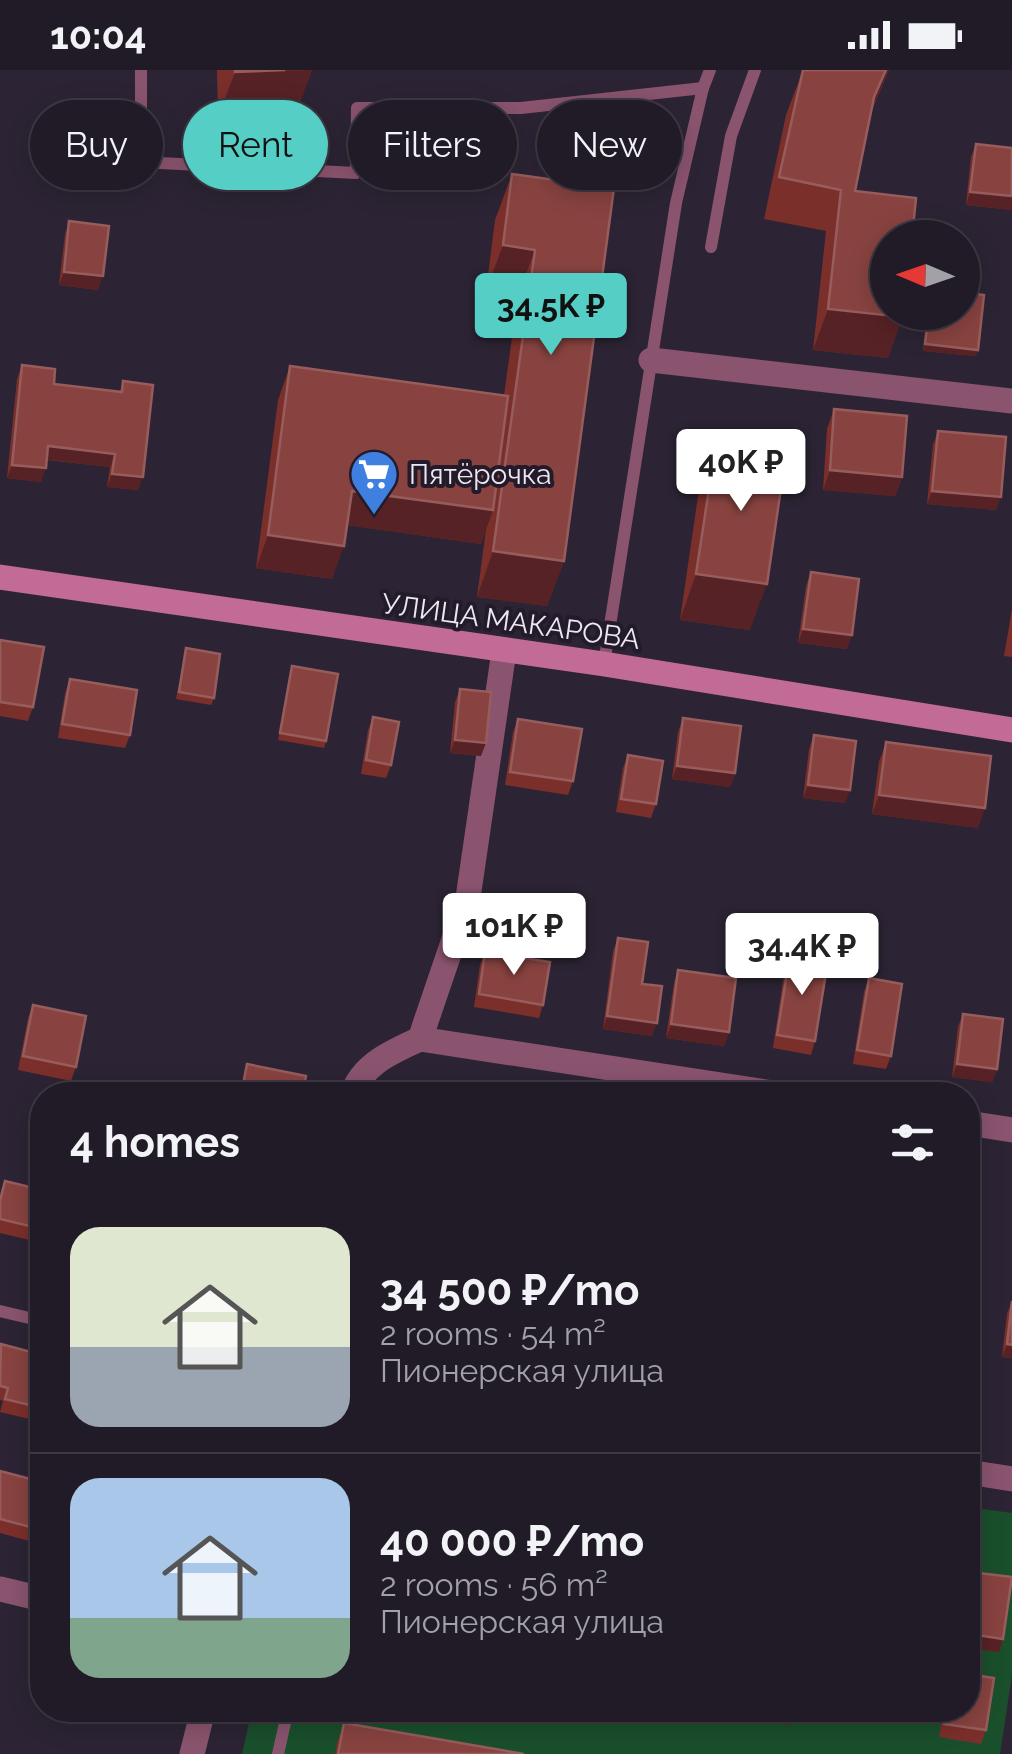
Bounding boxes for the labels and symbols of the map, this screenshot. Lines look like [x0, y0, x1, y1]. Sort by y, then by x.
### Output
north arrow [870, 220, 980, 330]
pin: 34.5K ₽ [459, 273, 643, 358]
pin: 40K ₽ [671, 429, 811, 514]
supermarket icon: Пятёрочка [348, 448, 400, 516]
place label: Пятёрочка [409, 458, 551, 491]
street label: УЛИЦА МАКАРОВА [380, 587, 642, 656]
pin: 101K ₽ [433, 893, 595, 978]
pin: 34.4K ₽ [710, 913, 894, 998]

